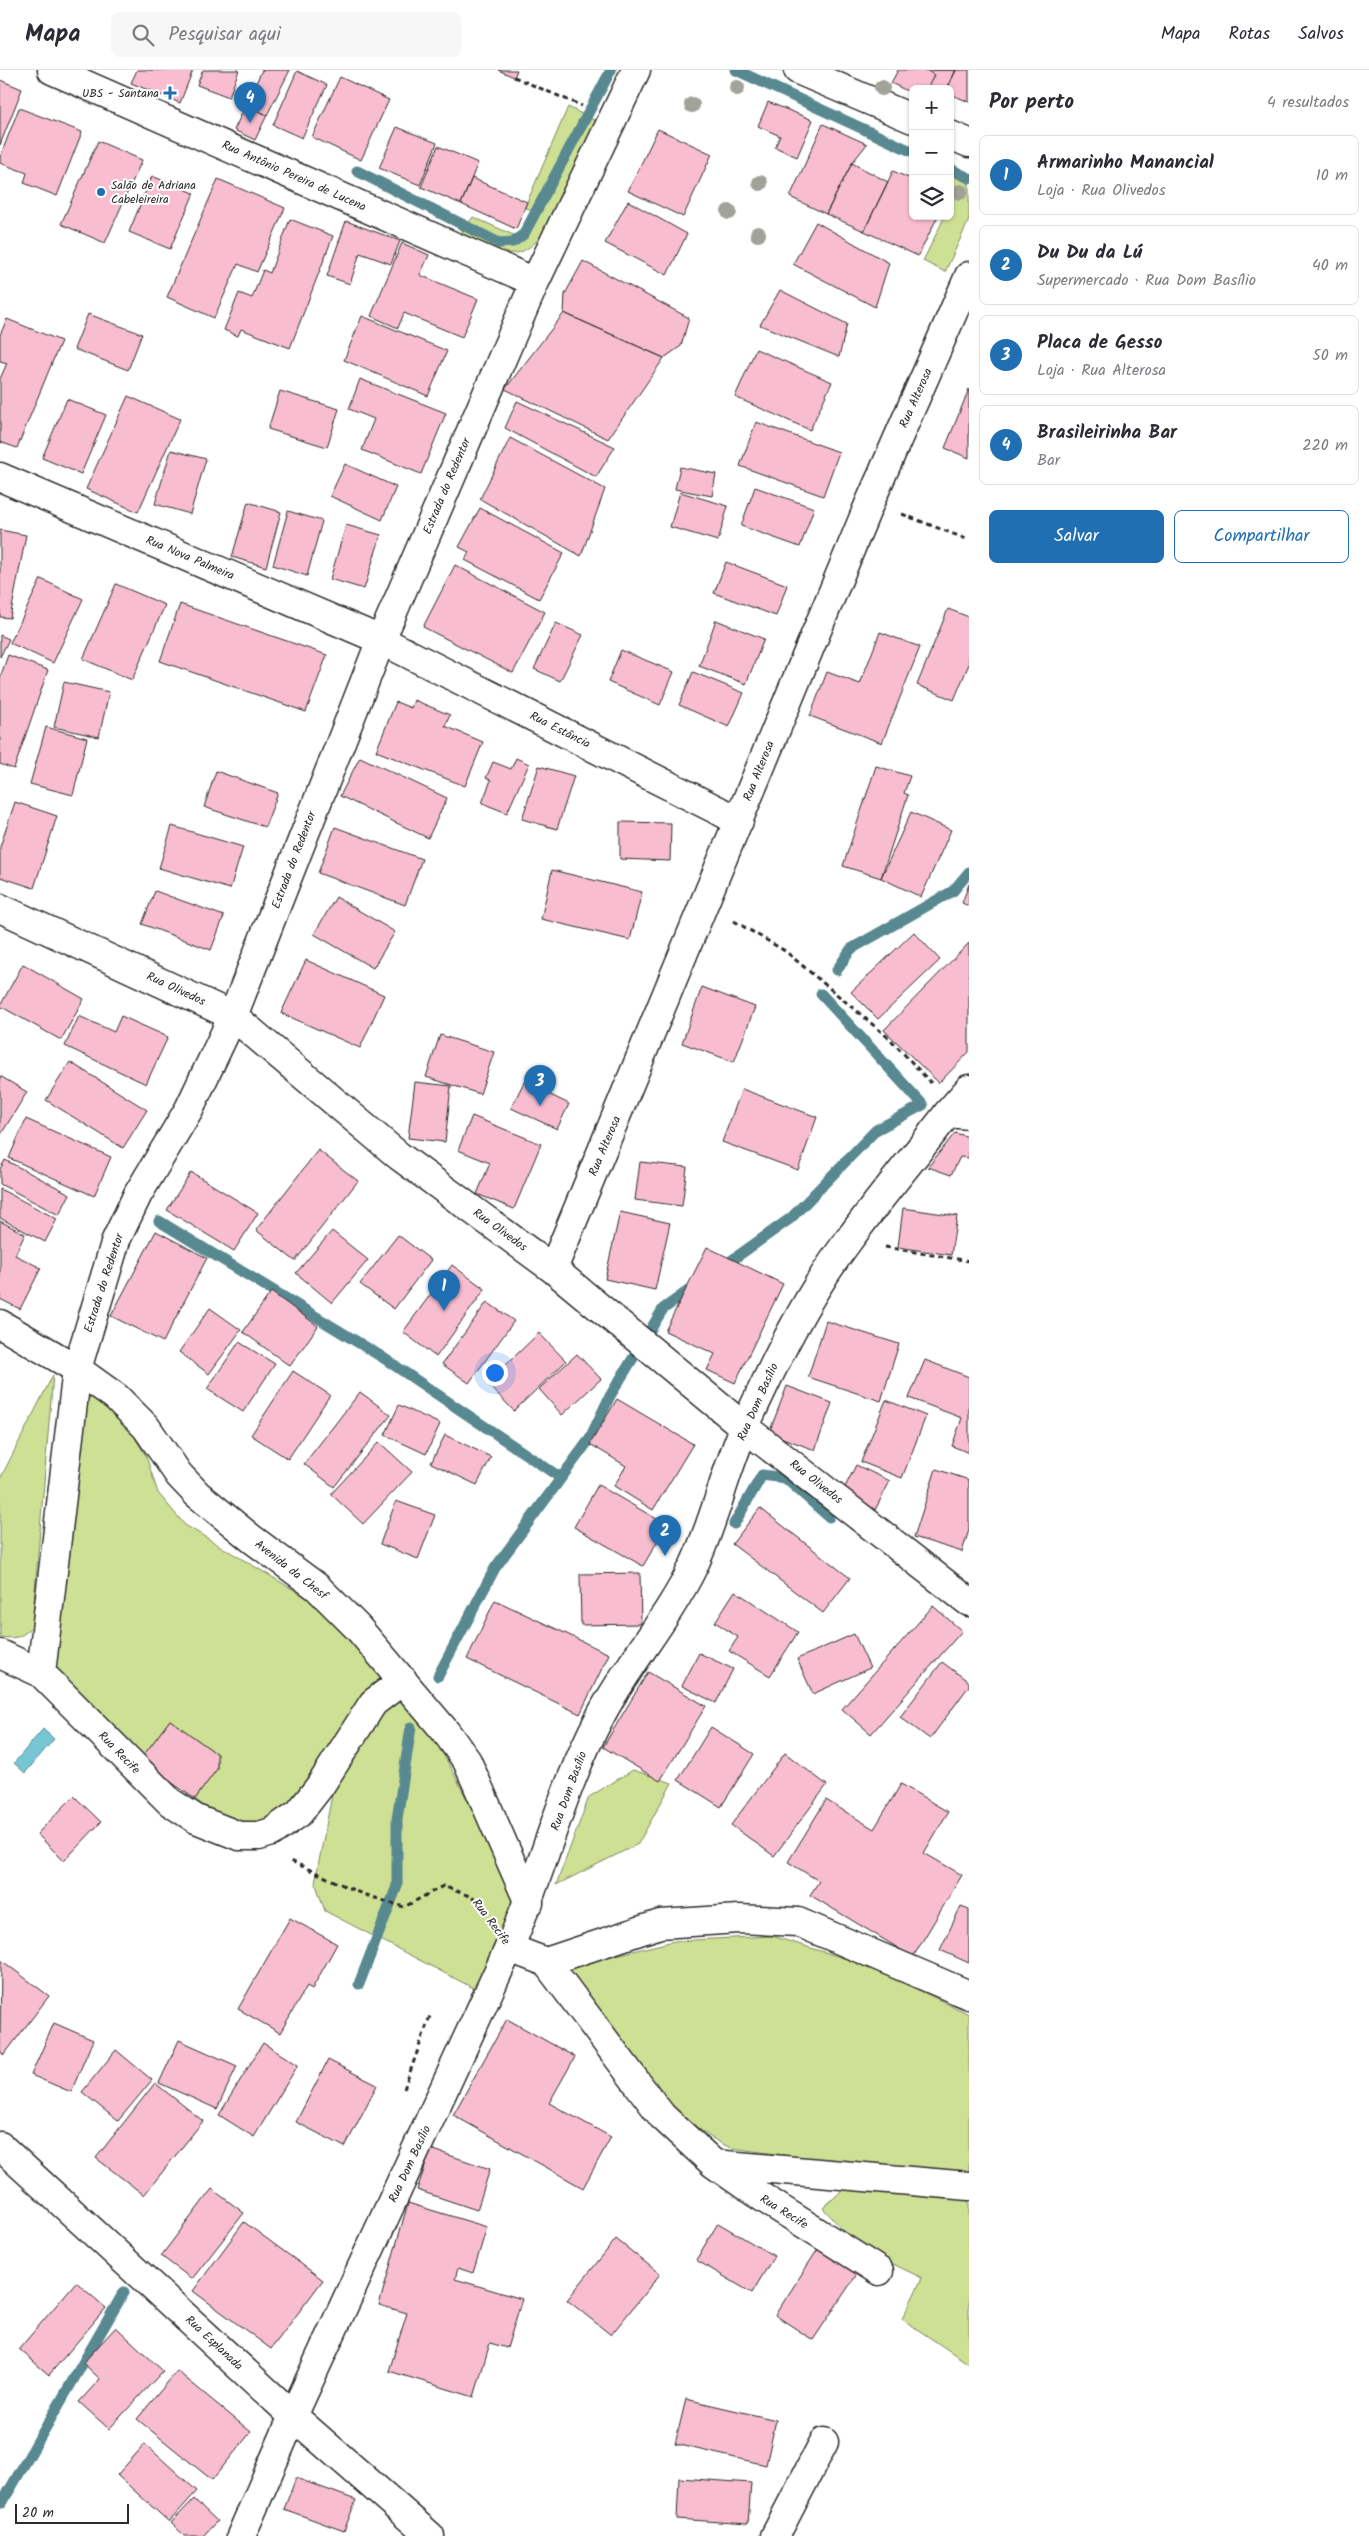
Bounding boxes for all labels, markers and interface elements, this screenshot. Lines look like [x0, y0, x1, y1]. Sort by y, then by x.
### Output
search box [111, 12, 461, 57]
text: Mapa [25, 15, 81, 54]
text: Pesquisar aqui [169, 20, 281, 50]
text: Mapa [1161, 20, 1200, 49]
text: Rotas [1228, 20, 1270, 49]
text: Salvos [1298, 20, 1344, 49]
icon: search [129, 21, 157, 49]
pin: 4 [234, 82, 266, 123]
place label: UBS - Santana [82, 84, 159, 103]
map controls [909, 85, 954, 220]
button: + [909, 85, 954, 130]
marker: UBS - Santana [163, 86, 177, 100]
text: Por perto [989, 86, 1074, 119]
text: 4 resultados [1267, 90, 1349, 115]
button: − [909, 130, 954, 175]
street label: Rua Antônio Pereira de Lucena [219, 136, 370, 217]
text: Armarinho Manancial [1037, 148, 1214, 178]
text: 1 [1004, 163, 1008, 188]
text: 10 m [1316, 163, 1348, 188]
button: layers [909, 175, 954, 220]
place label: Salão de Adriana Cabeleireira [111, 176, 196, 209]
text: Loja · Rua Olivedos [1037, 178, 1166, 203]
marker: Salão de Adriana Cabeleireira [95, 186, 107, 198]
text: Du Du da Lú [1037, 238, 1142, 268]
text: 2 [1001, 253, 1011, 278]
text: 40 m [1312, 253, 1348, 278]
text: Supermercado · Rua Dom Basílio [1037, 268, 1256, 293]
text: Placa de Gesso [1037, 328, 1162, 358]
text: 3 [1002, 343, 1010, 368]
text: 50 m [1312, 343, 1348, 368]
text: Loja · Rua Alterosa [1037, 358, 1166, 383]
street label: Rua Alterosa [894, 365, 938, 431]
text: Brasileirinha Bar [1037, 418, 1177, 448]
text: 4 [1002, 433, 1010, 458]
text: 220 m [1302, 433, 1348, 458]
street label: Estrada do Redentor [418, 434, 476, 537]
text: Bar [1037, 448, 1060, 473]
button: Salvar [989, 510, 1164, 563]
button: Compartilhar [1174, 510, 1349, 563]
street label: Rua Nova Palmeira [143, 531, 238, 585]
street label: Rua Estância [526, 707, 594, 754]
street label: Rua Alterosa [738, 738, 780, 804]
street label: Estrada do Redentor [267, 807, 322, 912]
street label: Rua Olivedos [143, 967, 209, 1011]
pin: 3 [524, 1065, 556, 1106]
street label: Rua Alterosa [584, 1113, 626, 1179]
street label: Rua Olivedos [469, 1204, 531, 1256]
street label: Estrada do Redentor [79, 1230, 129, 1335]
pin: 1 [428, 1270, 460, 1311]
your location [482, 1360, 508, 1386]
street label: Rua Dom Basílio [732, 1360, 784, 1444]
street label: Rua Olivedos [785, 1455, 847, 1509]
pin: 2 [649, 1515, 681, 1556]
street label: Avenida da Chesf [250, 1535, 333, 1606]
street label: Rua Recife [93, 1727, 145, 1779]
street label: Rua Dom Basílio [546, 1749, 592, 1833]
street label: Rua Recife [467, 1895, 515, 1950]
street label: Rua Dom Basílio [384, 2122, 436, 2206]
street label: Rua Recife [756, 2190, 812, 2235]
street label: Rua Esplanada [181, 2311, 248, 2375]
scale bar [15, 2501, 129, 2524]
text: 20 m [22, 2502, 54, 2524]

